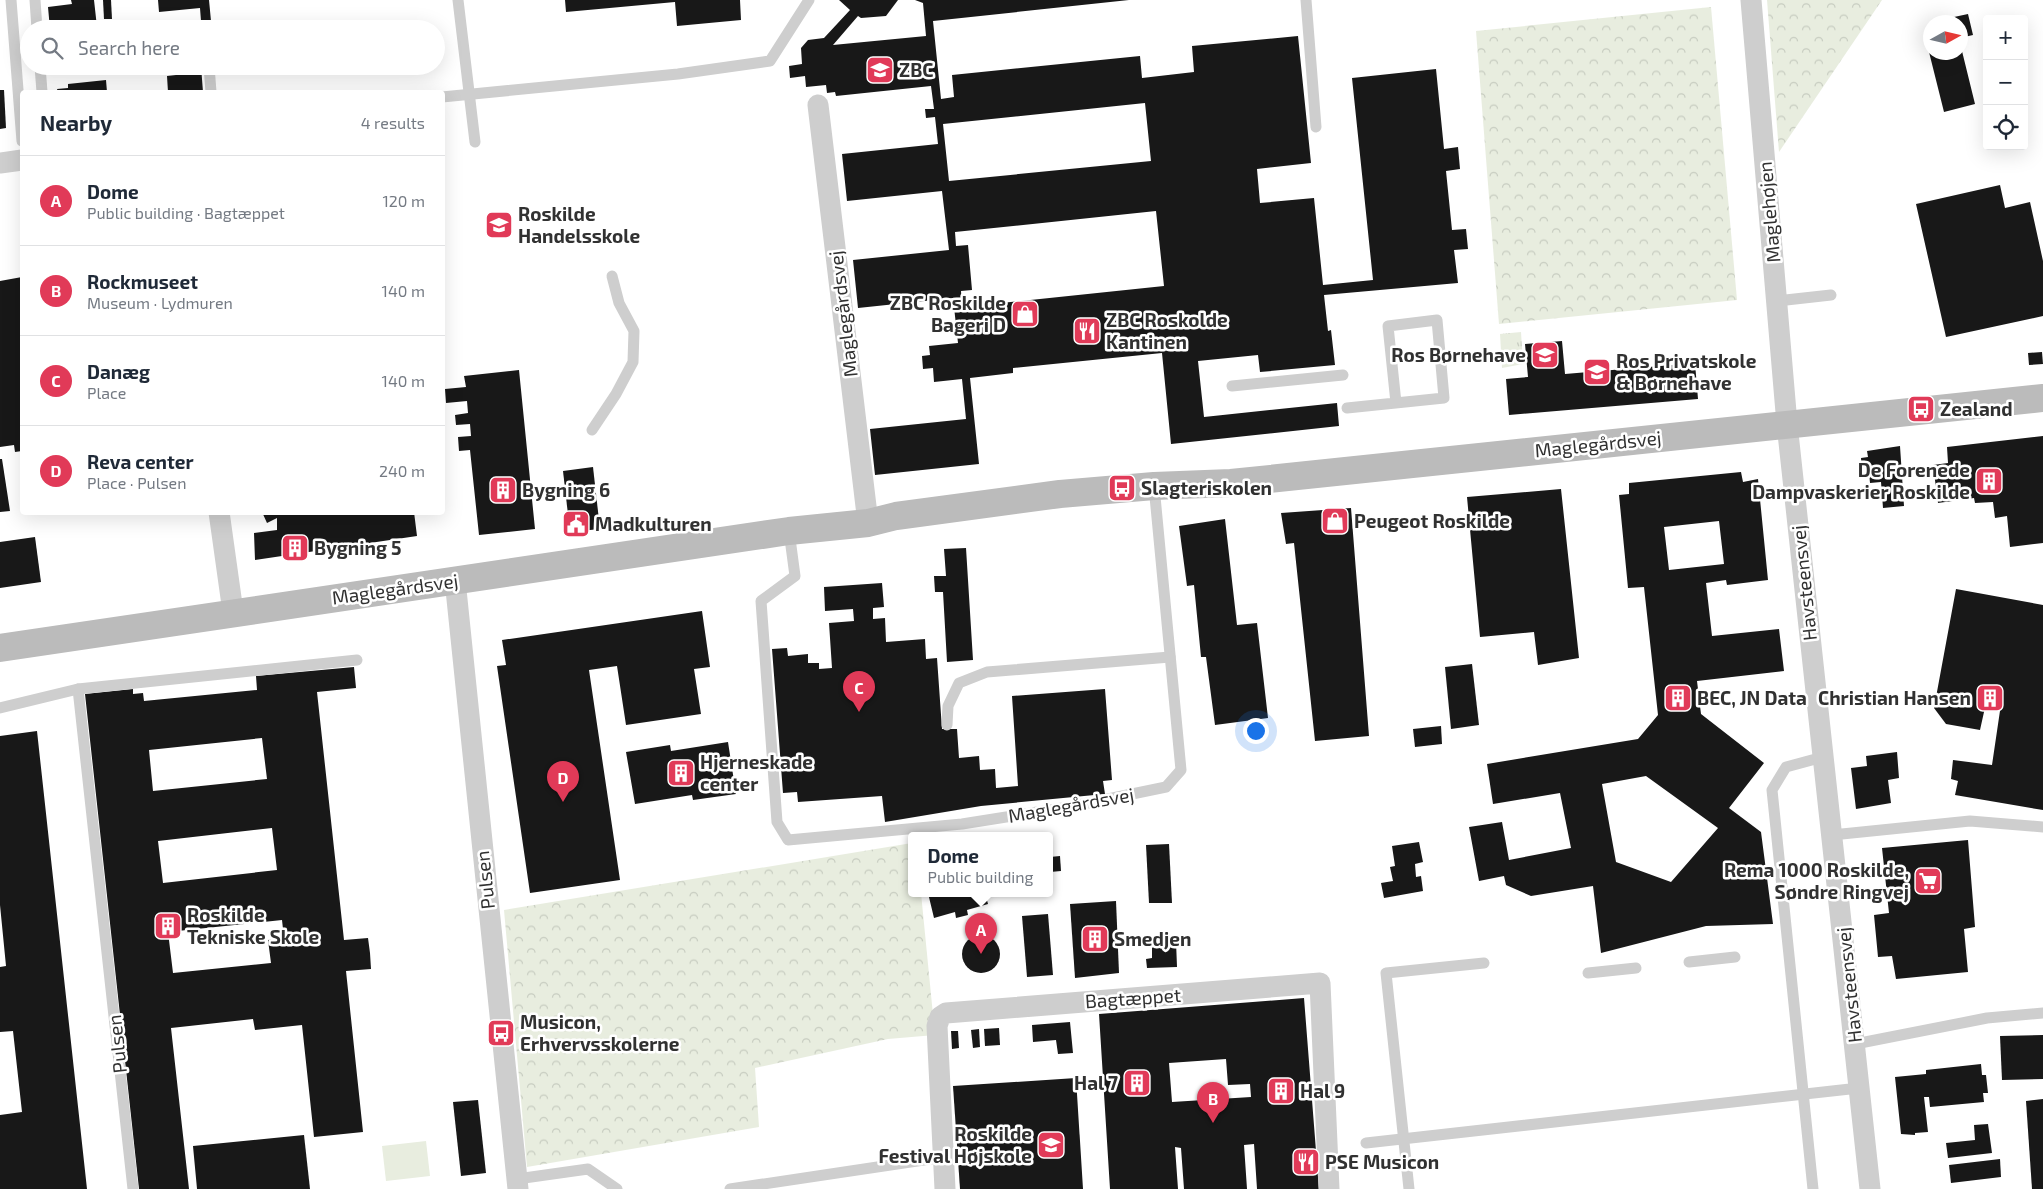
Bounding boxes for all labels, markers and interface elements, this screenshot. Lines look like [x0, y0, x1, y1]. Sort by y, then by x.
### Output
north arrow [1923, 15, 1968, 60]
map controls [1983, 15, 2028, 150]
button: + [1983, 15, 2028, 60]
search box [20, 20, 445, 75]
icon: search [38, 34, 66, 62]
text: Search here [78, 36, 180, 59]
school or university icon: ZBC [865, 55, 895, 85]
place label: ZBC [899, 58, 933, 81]
button: − [1983, 60, 2028, 105]
button: locate [1983, 105, 2028, 150]
text: Nearby [40, 110, 112, 135]
text: 4 results [361, 113, 425, 132]
street label: Maglehøjen [1753, 161, 1784, 264]
text: Dome [87, 180, 139, 203]
text: A [51, 191, 61, 210]
text: 120 m [382, 191, 425, 210]
place label: Roskilde Handelsskole [518, 202, 641, 247]
text: Public building · Bagtæppet [87, 203, 285, 222]
school or university icon: Roskilde Handelsskole [484, 210, 514, 240]
street label: Maglegårdsvej [823, 249, 862, 379]
text: Rockmuseet [87, 270, 198, 293]
text: B [51, 281, 61, 300]
text: 140 m [382, 281, 425, 300]
place label: ZBC Roskilde Bageri D [890, 291, 1006, 336]
text: Museum · Lydmuren [87, 293, 233, 312]
shop icon: ZBC Roskilde Bageri D [1010, 299, 1040, 329]
place label: ZBC Roskolde Kantinen [1106, 308, 1228, 353]
restaurant icon: ZBC Roskolde Kantinen [1072, 316, 1102, 346]
school or university icon: Ros Børnehave [1530, 340, 1560, 370]
place label: Ros Børnehave [1391, 343, 1526, 366]
place label: Ros Privatskole & Børnehave [1616, 349, 1757, 394]
school or university icon: Ros Privatskole & Børnehave [1582, 357, 1612, 387]
text: Danæg [87, 360, 150, 383]
text: C [51, 371, 61, 390]
text: 140 m [382, 371, 425, 390]
text: Place [87, 383, 126, 402]
bus stop icon: Zealand [1906, 394, 1936, 424]
place label: Zealand [1940, 397, 2013, 420]
street label: Maglegårdsvej [1533, 425, 1662, 462]
text: Reva center [87, 450, 194, 473]
place label: De Forenede Dampvaskerier Roskilde [1752, 458, 1970, 503]
text: D [51, 461, 61, 480]
text: 240 m [379, 461, 425, 480]
building icon: De Forenede Dampvaskerier Roskilde [1974, 466, 2004, 496]
text: Place · Pulsen [87, 473, 187, 492]
bus stop icon: Slagteriskolen [1107, 473, 1137, 503]
building icon: Bygning 6 [488, 475, 518, 505]
place label: Slagteriskolen [1141, 476, 1272, 499]
place label: Bygning 6 [522, 478, 610, 502]
shop icon: Peugeot Roskilde [1320, 506, 1350, 536]
public building icon: Madkulturen [561, 509, 591, 539]
place label: Peugeot Roskilde [1354, 509, 1510, 532]
place label: Madkulturen [595, 512, 712, 535]
street label: Havsteensvej [1786, 524, 1821, 642]
building icon: Bygning 5 [280, 533, 310, 563]
place label: Bygning 5 [314, 536, 402, 560]
street label: Maglegårdsvej [330, 568, 460, 609]
pin: C [843, 671, 875, 712]
building icon: BEC, JN Data [1663, 683, 1693, 713]
building icon: Christian Hansen [1975, 683, 2005, 713]
place label: BEC, JN Data [1697, 686, 1807, 709]
place label: Christian Hansen [1818, 686, 1971, 709]
your location [1243, 718, 1269, 744]
place label: Hjerneskade center [700, 750, 813, 795]
building icon: Hjerneskade center [666, 758, 696, 788]
pin: D [547, 761, 579, 802]
street label: Maglegårdsvej [1006, 782, 1136, 827]
popup [908, 832, 1053, 897]
text: Dome [927, 844, 979, 867]
street label: Pulsen [470, 850, 499, 910]
place label: Rema 1000 Roskilde, Søndre Ringvej [1724, 858, 1909, 903]
supermarket icon: Rema 1000 Roskilde, Søndre Ringvej [1913, 866, 1943, 896]
text: Public building [927, 867, 1034, 886]
place label: Roskilde Tekniske Skole [187, 903, 320, 948]
building icon: Roskilde Tekniske Skole [153, 911, 183, 941]
pin: A [965, 913, 997, 954]
building icon: Smedjen [1080, 924, 1110, 954]
street label: Havsteensvej [1831, 926, 1866, 1044]
place label: Smedjen [1114, 927, 1191, 950]
street label: Bagtæppet [1084, 983, 1182, 1012]
place label: Musicon, Erhvervsskolerne [520, 1010, 680, 1055]
street label: Pulsen [102, 1014, 131, 1074]
bus stop icon: Musicon, Erhvervsskolerne [486, 1018, 516, 1048]
building icon: Hal 7 [1122, 1068, 1152, 1098]
place label: Hal 7 [1074, 1071, 1118, 1094]
building icon: Hal 9 [1266, 1076, 1296, 1106]
place label: Hal 9 [1300, 1079, 1345, 1102]
pin: B [1197, 1082, 1229, 1123]
place label: Roskilde Festival Højskole [878, 1122, 1032, 1167]
school or university icon: Roskilde Festival Højskole [1036, 1130, 1066, 1160]
restaurant icon: PSE Musicon [1291, 1147, 1321, 1177]
place label: PSE Musicon [1325, 1150, 1439, 1173]

